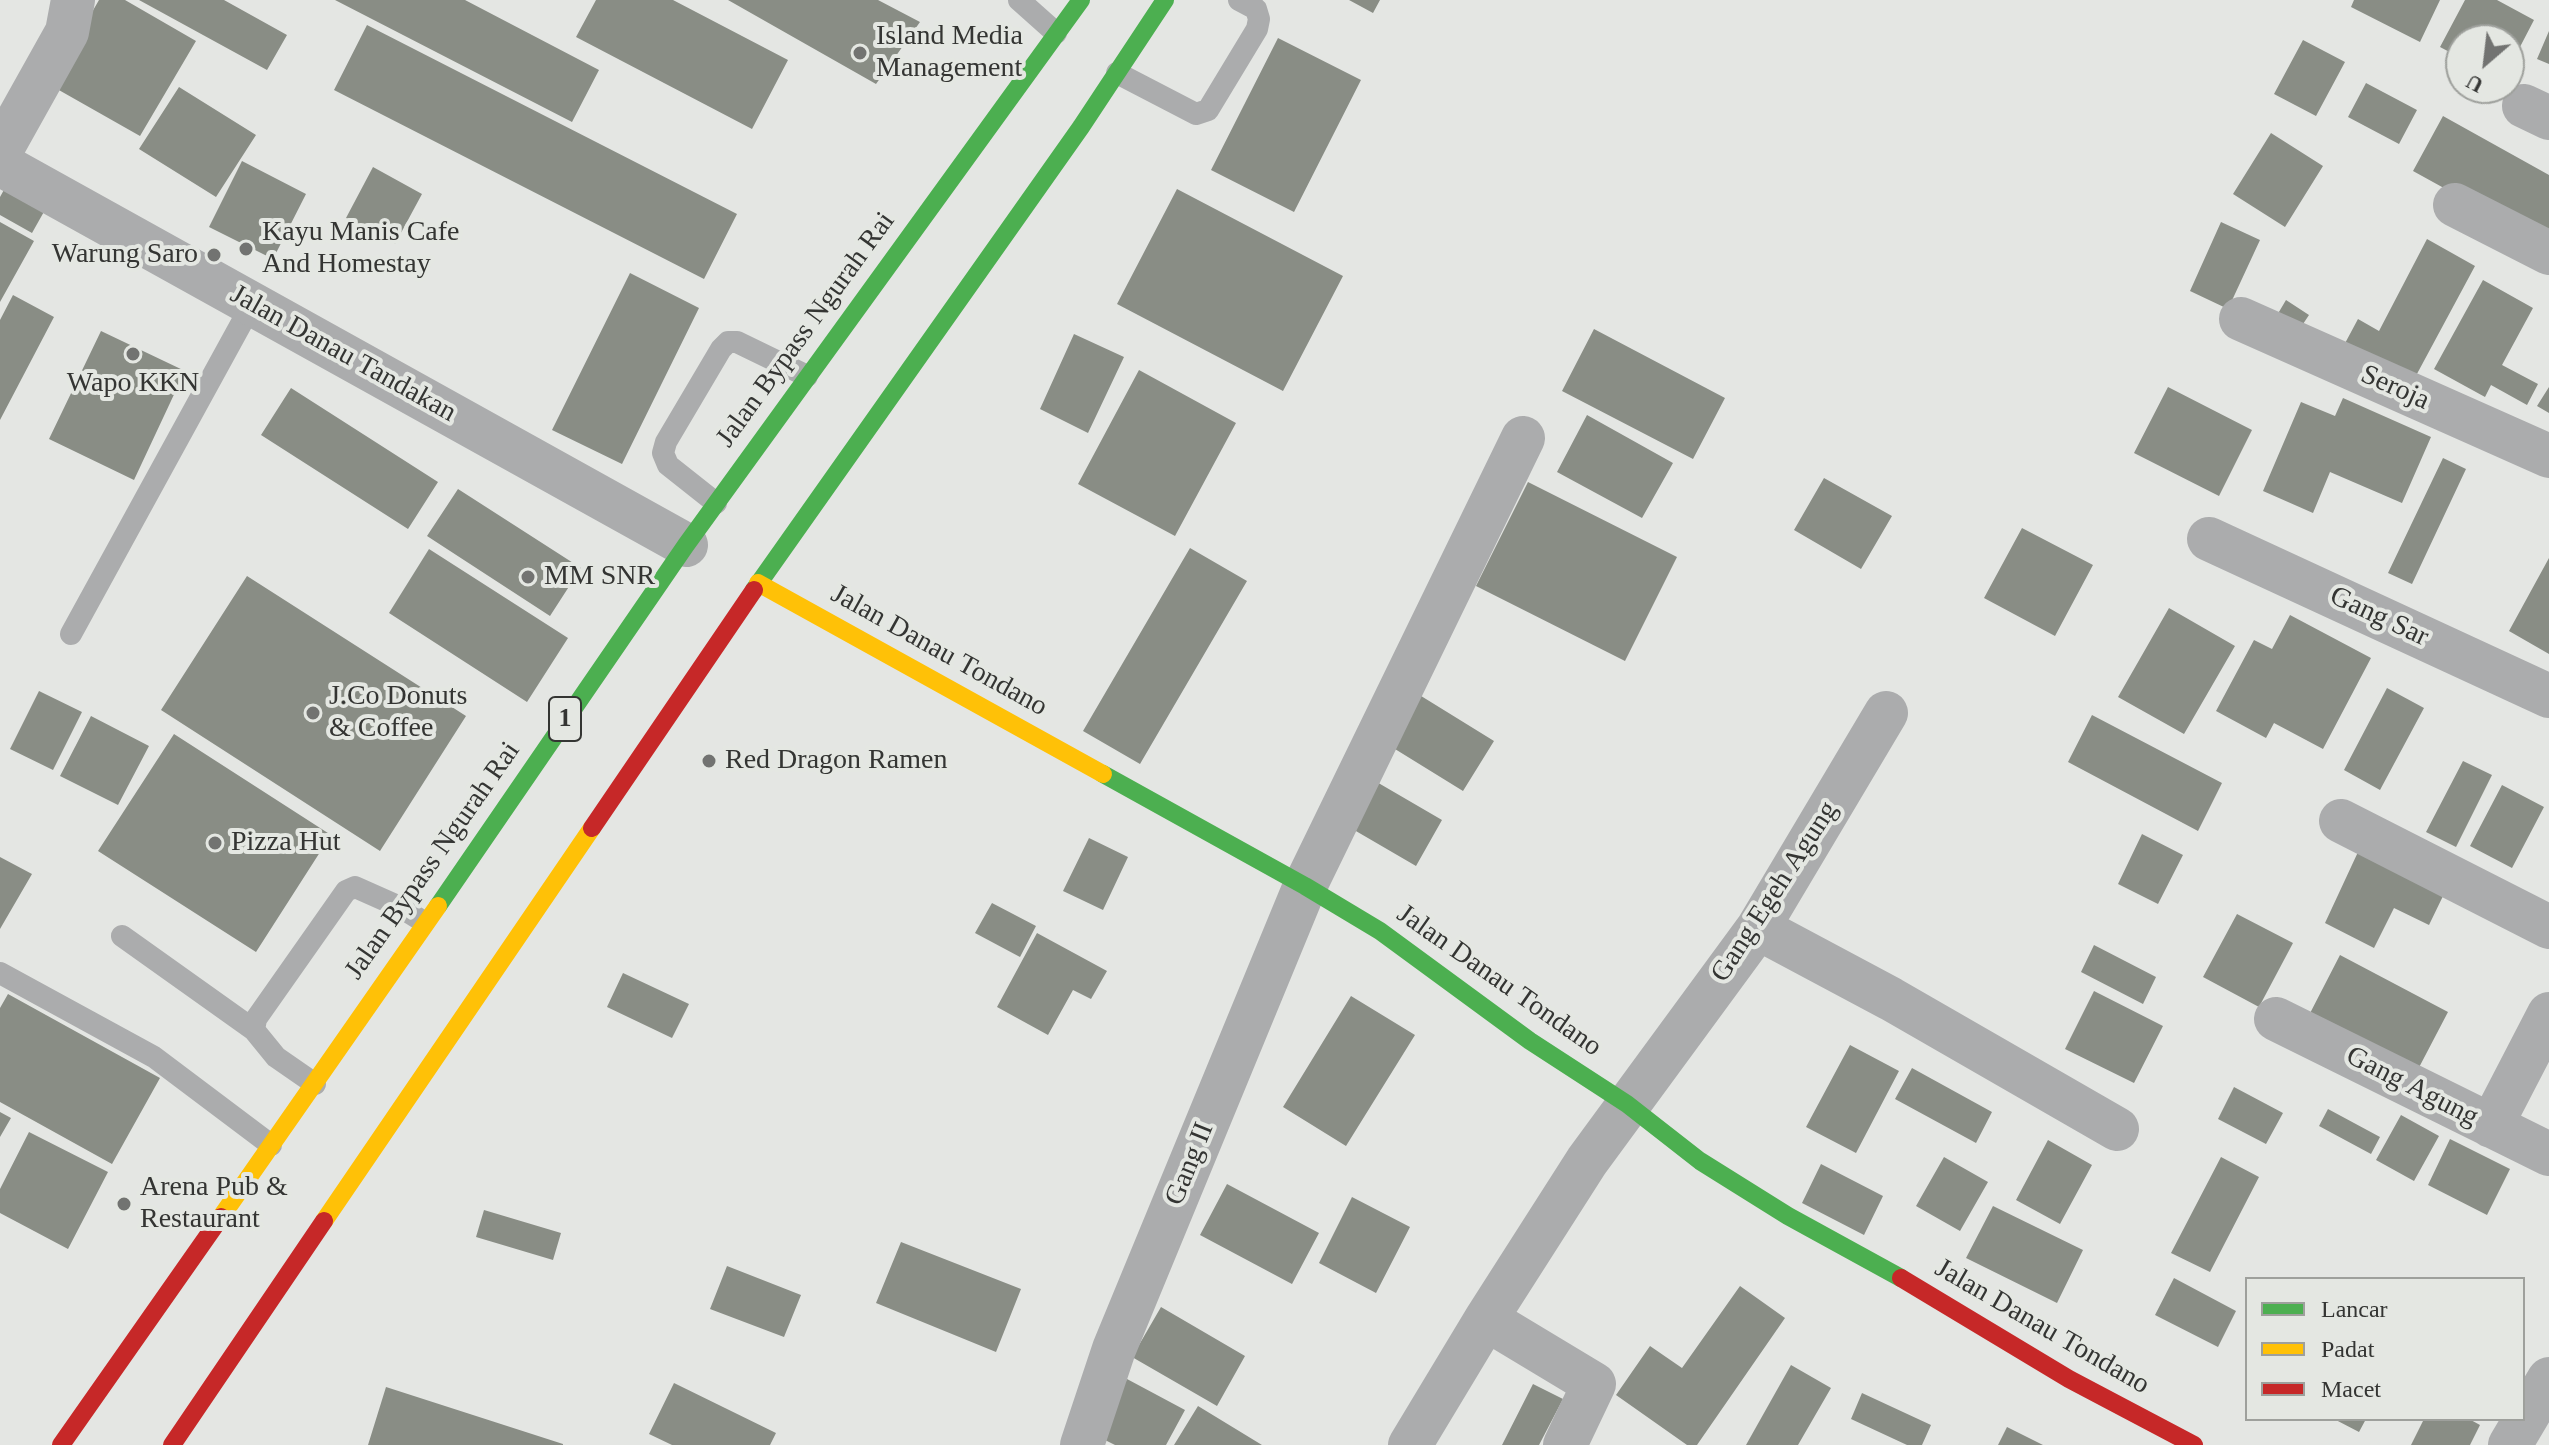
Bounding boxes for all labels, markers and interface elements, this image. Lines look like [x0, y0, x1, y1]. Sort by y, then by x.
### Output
place label: Island Media Management [876, 20, 1023, 86]
north arrow [2445, 24, 2525, 104]
marker: Island Media Management [851, 44, 869, 62]
text: U [2462, 69, 2487, 99]
street label: Jalan Bypass Ngurah Rai [709, 206, 903, 454]
place label: Kayu Manis Cafe And Homestay [262, 216, 460, 282]
place label: Warung Saro [52, 238, 198, 272]
marker: Kayu Manis Cafe And Homestay [237, 240, 255, 258]
marker: Warung Saro [205, 246, 223, 264]
street label: Jalan Danau Tandakan [224, 278, 462, 430]
marker: Wapo KKN [124, 345, 142, 363]
street label: Seroja [2355, 358, 2435, 418]
place label: Wapo KKN [67, 367, 199, 401]
place label: MM SNR [544, 560, 655, 594]
marker: MM SNR [519, 568, 537, 586]
street label: Jalan Danau Tondano [825, 578, 1053, 724]
street label: Gang Sar [2324, 580, 2434, 654]
place label: J.Co Donuts & Coffee [329, 680, 467, 746]
road number: 1 [549, 697, 581, 741]
marker: J.Co Donuts & Coffee [304, 704, 322, 722]
street label: Jalan Bypass Ngurah Rai [338, 736, 528, 986]
place label: Red Dragon Ramen [725, 744, 947, 778]
marker: Red Dragon Ramen [700, 752, 718, 770]
street label: Gang Egeh Agung [1704, 795, 1846, 989]
place label: Pizza Hut [231, 826, 341, 860]
marker: Pizza Hut [206, 834, 224, 852]
street label: Jalan Danau Tondano [1390, 898, 1608, 1064]
street label: Gang Agung [2340, 1039, 2484, 1135]
street label: Gang II [1158, 1118, 1222, 1210]
place label: Arena Pub & Restaurant [140, 1171, 288, 1237]
marker: Arena Pub & Restaurant [115, 1195, 133, 1213]
street label: Jalan Danau Tondano [1929, 1252, 2155, 1402]
legend [2245, 1277, 2525, 1421]
text: Lancar [2321, 1296, 2388, 1322]
text: Padat [2321, 1336, 2374, 1362]
text: Macet [2321, 1376, 2381, 1402]

